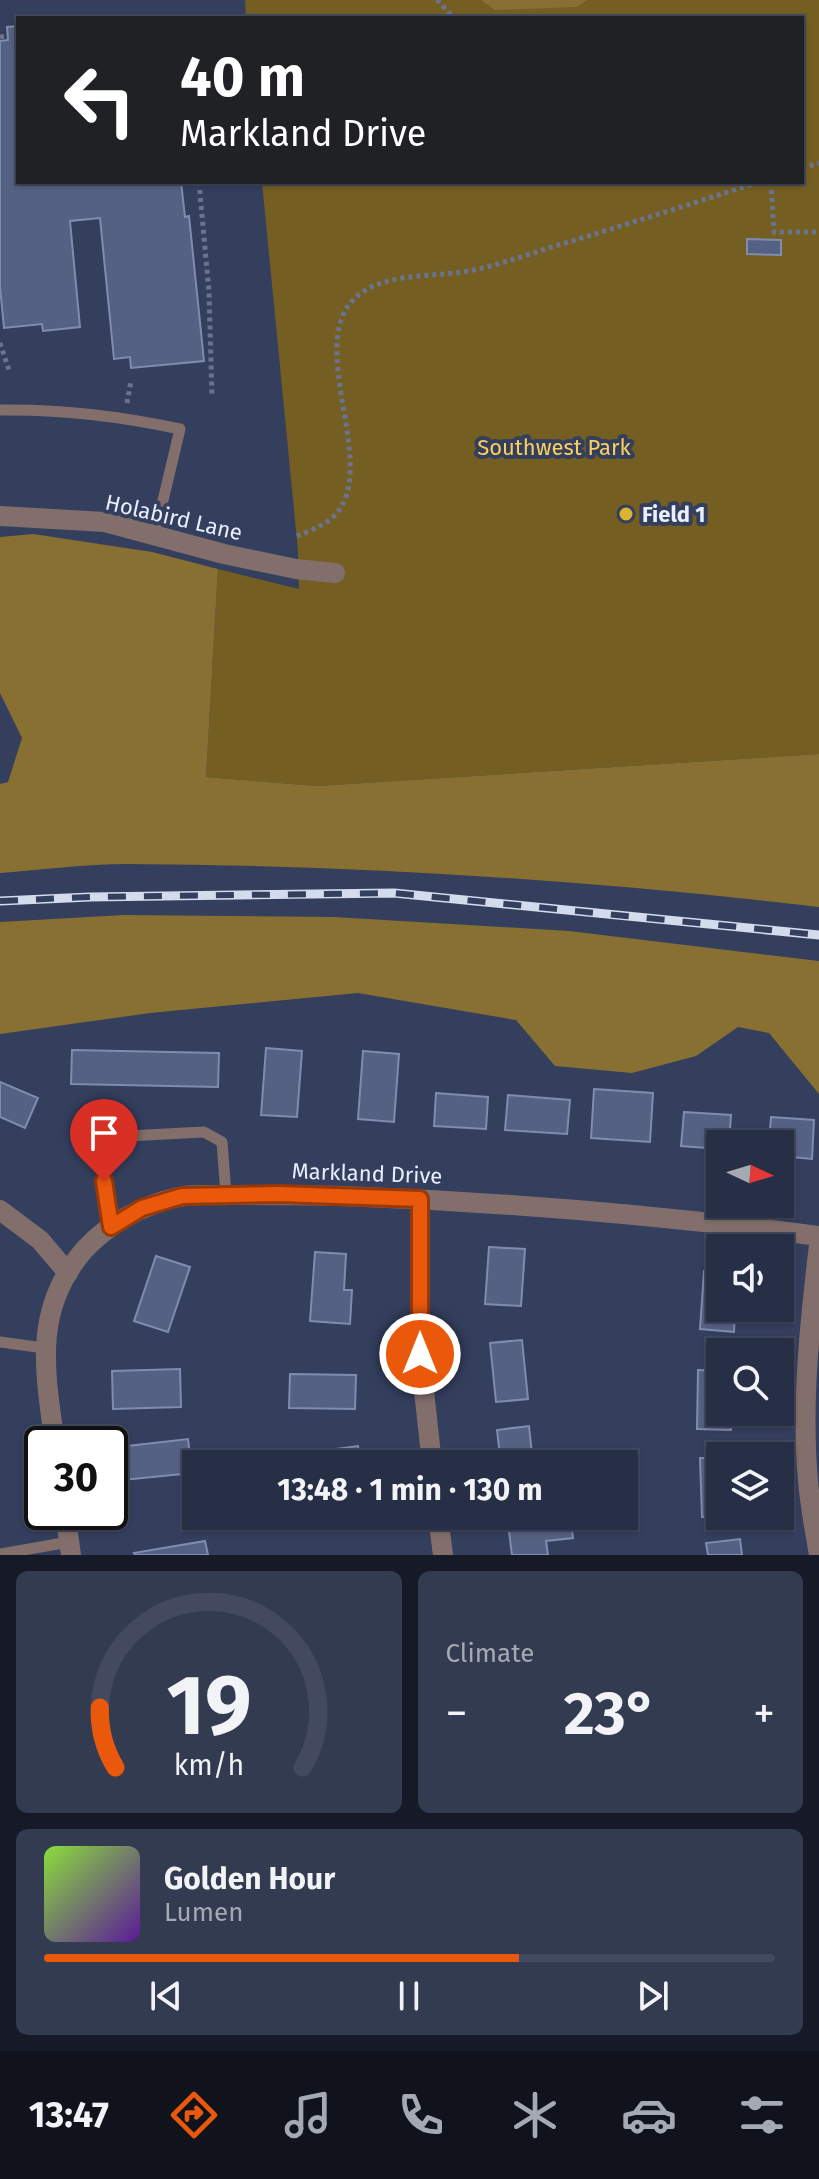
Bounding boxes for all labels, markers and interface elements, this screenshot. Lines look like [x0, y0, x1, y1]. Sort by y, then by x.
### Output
text: 40 m [180, 44, 305, 111]
icon: left [48, 48, 152, 152]
text: Markland Drive [180, 112, 426, 156]
park label: Southwest Park [477, 434, 632, 461]
street label: Holabird Lane [103, 489, 245, 546]
place label: Field 1 [642, 501, 705, 528]
marker: Field 1 [617, 505, 635, 523]
pin [70, 1099, 138, 1181]
icon: arrive [82, 1111, 126, 1155]
north arrow [706, 1130, 794, 1218]
map controls [706, 1130, 794, 1530]
street label: Markland Drive [291, 1157, 443, 1190]
button: sound [706, 1234, 794, 1322]
position arrow [378, 1312, 462, 1396]
button: search [706, 1338, 794, 1426]
speed limit sign: 30 [24, 1426, 128, 1530]
button: layers [706, 1442, 794, 1530]
text: 13:48 · 1 min · 130 m [277, 1472, 543, 1508]
text: Climate [446, 1638, 534, 1669]
text: 19 [166, 1656, 251, 1756]
text: 23° [564, 1678, 657, 1750]
text: − [446, 1687, 468, 1740]
text: + [753, 1687, 775, 1740]
text: km/h [173, 1748, 244, 1783]
text: Golden Hour [164, 1861, 335, 1897]
text: Lumen [164, 1897, 243, 1928]
icon: previous [144, 1974, 188, 2018]
icon: pause [387, 1974, 431, 2018]
icon: next [631, 1974, 675, 2018]
icon: directions [166, 2087, 222, 2143]
icon: music [280, 2087, 336, 2143]
icon: phone [393, 2087, 449, 2143]
icon: climate [507, 2087, 563, 2143]
icon: car [621, 2087, 677, 2143]
icon: filters [734, 2087, 790, 2143]
text: 13:47 [29, 2093, 109, 2137]

